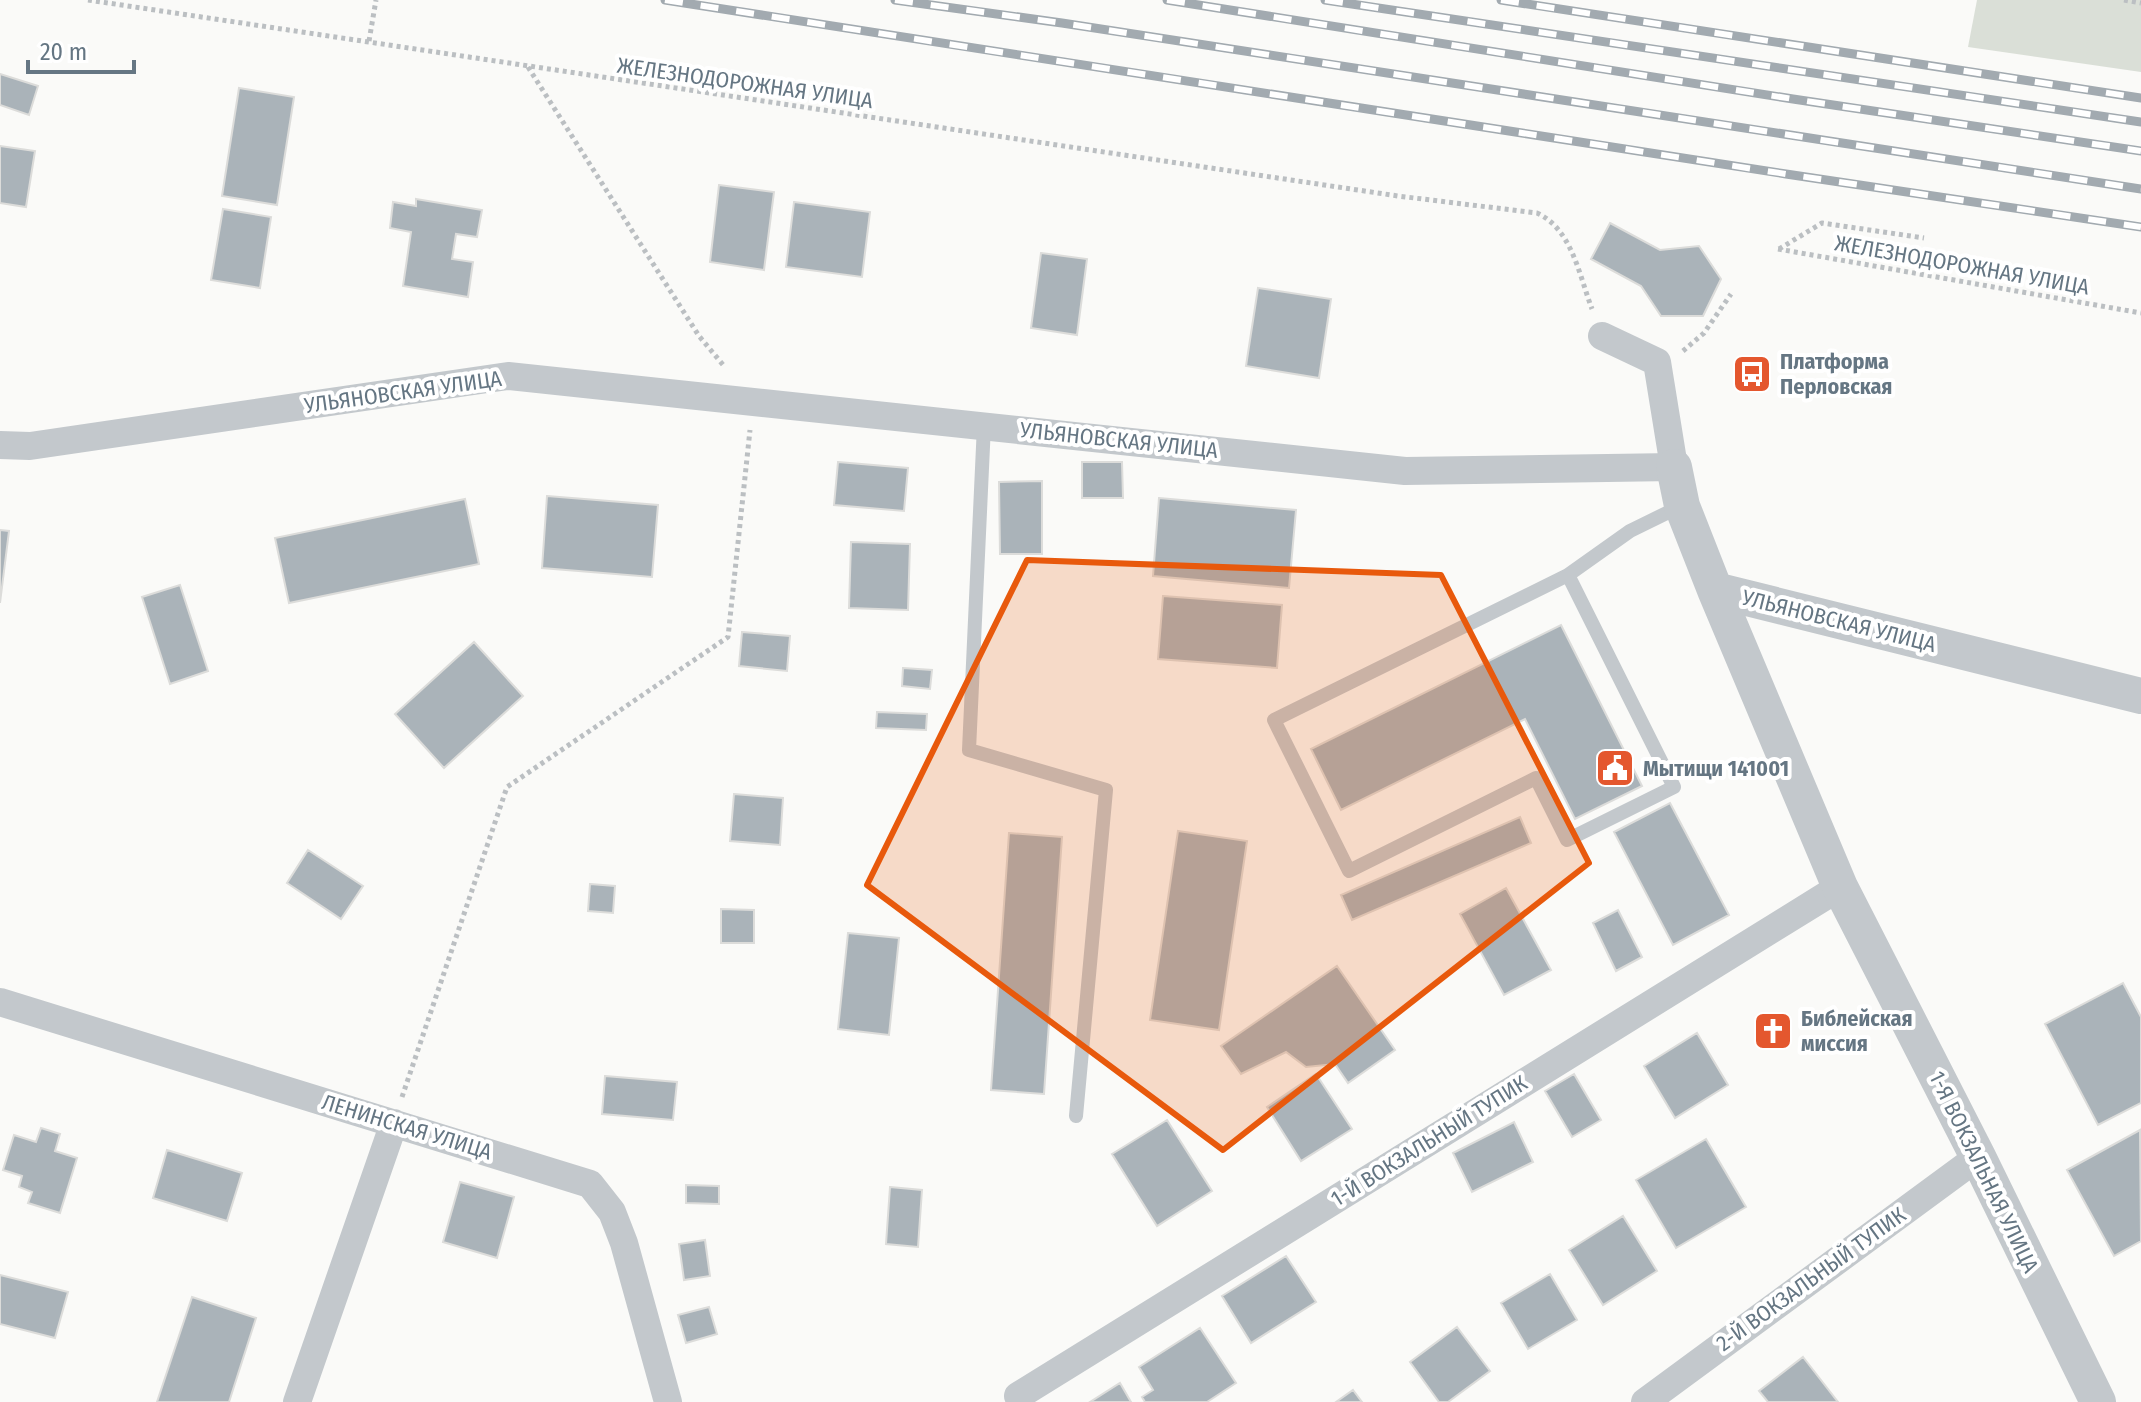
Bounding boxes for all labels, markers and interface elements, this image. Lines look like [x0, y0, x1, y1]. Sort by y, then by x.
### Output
scale bar [28, 24, 134, 74]
text: 20 m [40, 38, 87, 66]
street label: ЖЕЛЕЗНОДОРОЖНАЯ УЛИЦА [615, 52, 875, 114]
street label: ЖЕЛЕЗНОДОРОЖНАЯ УЛИЦА [1833, 229, 2092, 301]
place label: Платформа Перловская [1780, 348, 1892, 400]
bus stop icon: Платформа Перловская [1731, 353, 1773, 395]
street label: УЛЬЯНОВСКАЯ УЛИЦА [302, 365, 504, 419]
street label: УЛЬЯНОВСКАЯ УЛИЦА [1018, 416, 1220, 464]
street label: УЛЬЯНОВСКАЯ УЛИЦА [1738, 584, 1939, 658]
public building icon: Мытищи 141001 [1594, 747, 1636, 789]
place label: Мытищи 141001 [1643, 755, 1789, 782]
place label: Библейская миссия [1801, 1005, 1913, 1057]
church icon: Библейская миссия [1752, 1010, 1794, 1052]
street label: 1-Я ВОКЗАЛЬНАЯ УЛИЦА [1923, 1067, 2045, 1278]
street label: 1-Й ВОКЗАЛЬНЫЙ ТУПИК [1326, 1069, 1532, 1212]
street label: ЛЕНИНСКАЯ УЛИЦА [319, 1088, 496, 1166]
street label: 2-Й ВОКЗАЛЬНЫЙ ТУПИК [1711, 1201, 1911, 1357]

